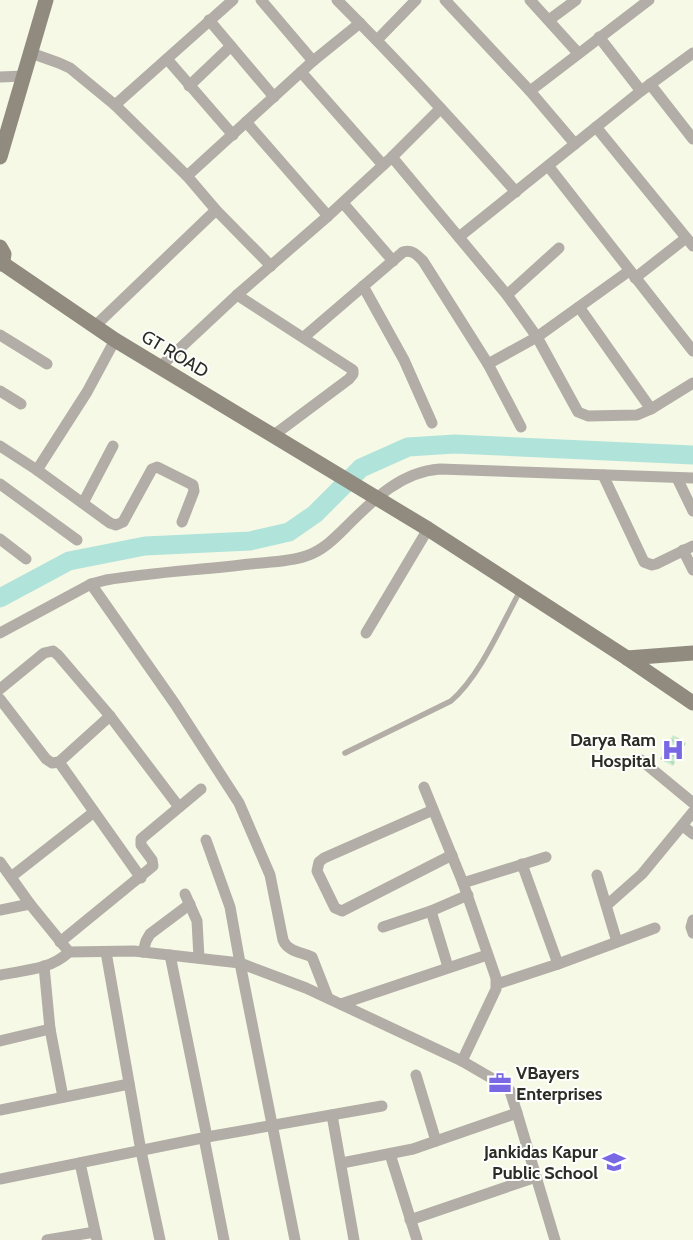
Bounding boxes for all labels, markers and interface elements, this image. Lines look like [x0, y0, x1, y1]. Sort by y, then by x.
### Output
street label: GT ROAD [137, 325, 213, 383]
place label: Darya Ram Hospital [570, 729, 656, 772]
hospital icon: Darya Ram Hospital [660, 737, 686, 763]
place label: VBayers Enterprises [516, 1062, 603, 1105]
office icon: VBayers Enterprises [487, 1070, 513, 1096]
place label: Jankidas Kapur Public School [483, 1141, 598, 1184]
school or university icon: Jankidas Kapur Public School [601, 1149, 627, 1175]

